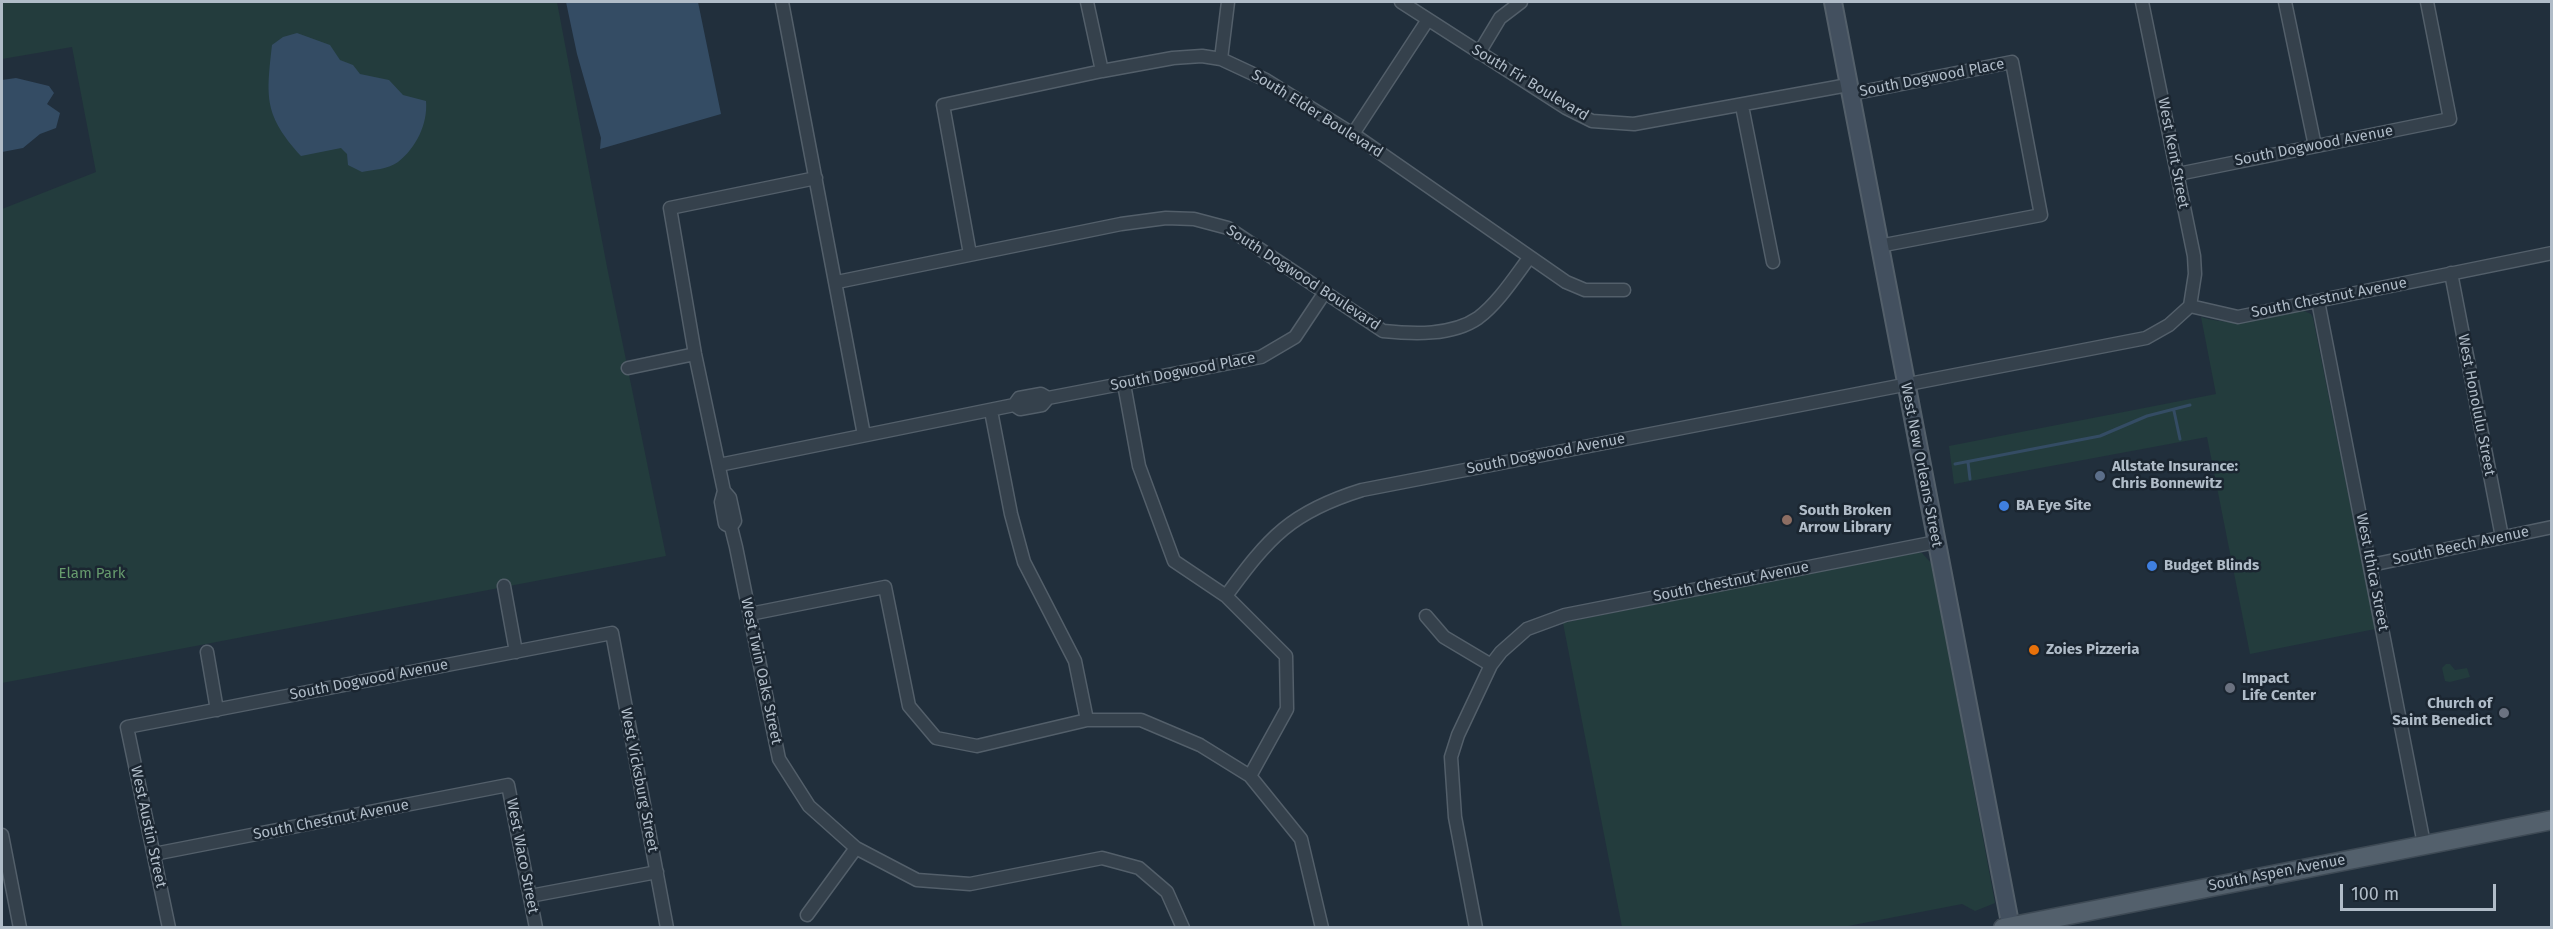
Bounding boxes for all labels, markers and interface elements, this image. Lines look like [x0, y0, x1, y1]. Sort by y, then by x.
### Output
street label: South Fir Boulevard [1468, 41, 1592, 125]
street label: South Dogwood Place [1858, 55, 2006, 101]
street label: South Elder Boulevard [1248, 66, 1386, 162]
street label: West Kent Street [2153, 96, 2193, 210]
street label: South Dogwood Avenue [2233, 122, 2395, 170]
street label: South Dogwood Boulevard [1223, 221, 1383, 335]
street label: South Chestnut Avenue [2250, 274, 2408, 322]
street label: West Honolulu Street [2453, 332, 2499, 478]
street label: South Dogwood Place [1109, 349, 1257, 395]
street label: West New Orleans Street [1896, 381, 1946, 549]
street label: South Dogwood Avenue [1465, 430, 1627, 478]
place label: Allstate Insurance: Chris Bonnewitz [2112, 458, 2238, 493]
marker: Allstate Insurance: Chris Bonnewitz [2093, 469, 2107, 483]
place label: BA Eye Site [2016, 497, 2091, 515]
marker: BA Eye Site [1997, 499, 2011, 513]
place label: South Broken Arrow Library [1799, 502, 1892, 537]
street label: West Ithica Street [2352, 512, 2392, 632]
marker: South Broken Arrow Library [1780, 513, 1794, 527]
street label: South Beech Avenue [2391, 523, 2531, 569]
place label: Budget Blinds [2164, 557, 2259, 575]
street label: South Chestnut Avenue [1652, 558, 1810, 606]
marker: Budget Blinds [2145, 559, 2159, 573]
park label: Elam Park [59, 565, 125, 583]
street label: West Twin Oaks Street [737, 596, 785, 746]
place label: Zoies Pizzeria [2046, 641, 2140, 659]
marker: Zoies Pizzeria [2027, 643, 2041, 657]
street label: South Dogwood Avenue [288, 656, 450, 704]
place label: Impact Life Center [2242, 670, 2316, 705]
marker: Impact Life Center [2223, 681, 2237, 695]
place label: Church of Saint Benedict [2392, 695, 2492, 730]
street label: West Vicksburg Street [616, 706, 662, 854]
marker: Church of Saint Benedict [2497, 706, 2511, 720]
street label: West Austin Street [126, 764, 170, 890]
street label: South Chestnut Avenue [252, 796, 410, 844]
street label: West Waco Street [502, 797, 542, 915]
street label: South Aspen Avenue [2207, 851, 2347, 895]
scale bar [2343, 872, 2499, 910]
text: 100 m [2351, 883, 2399, 905]

